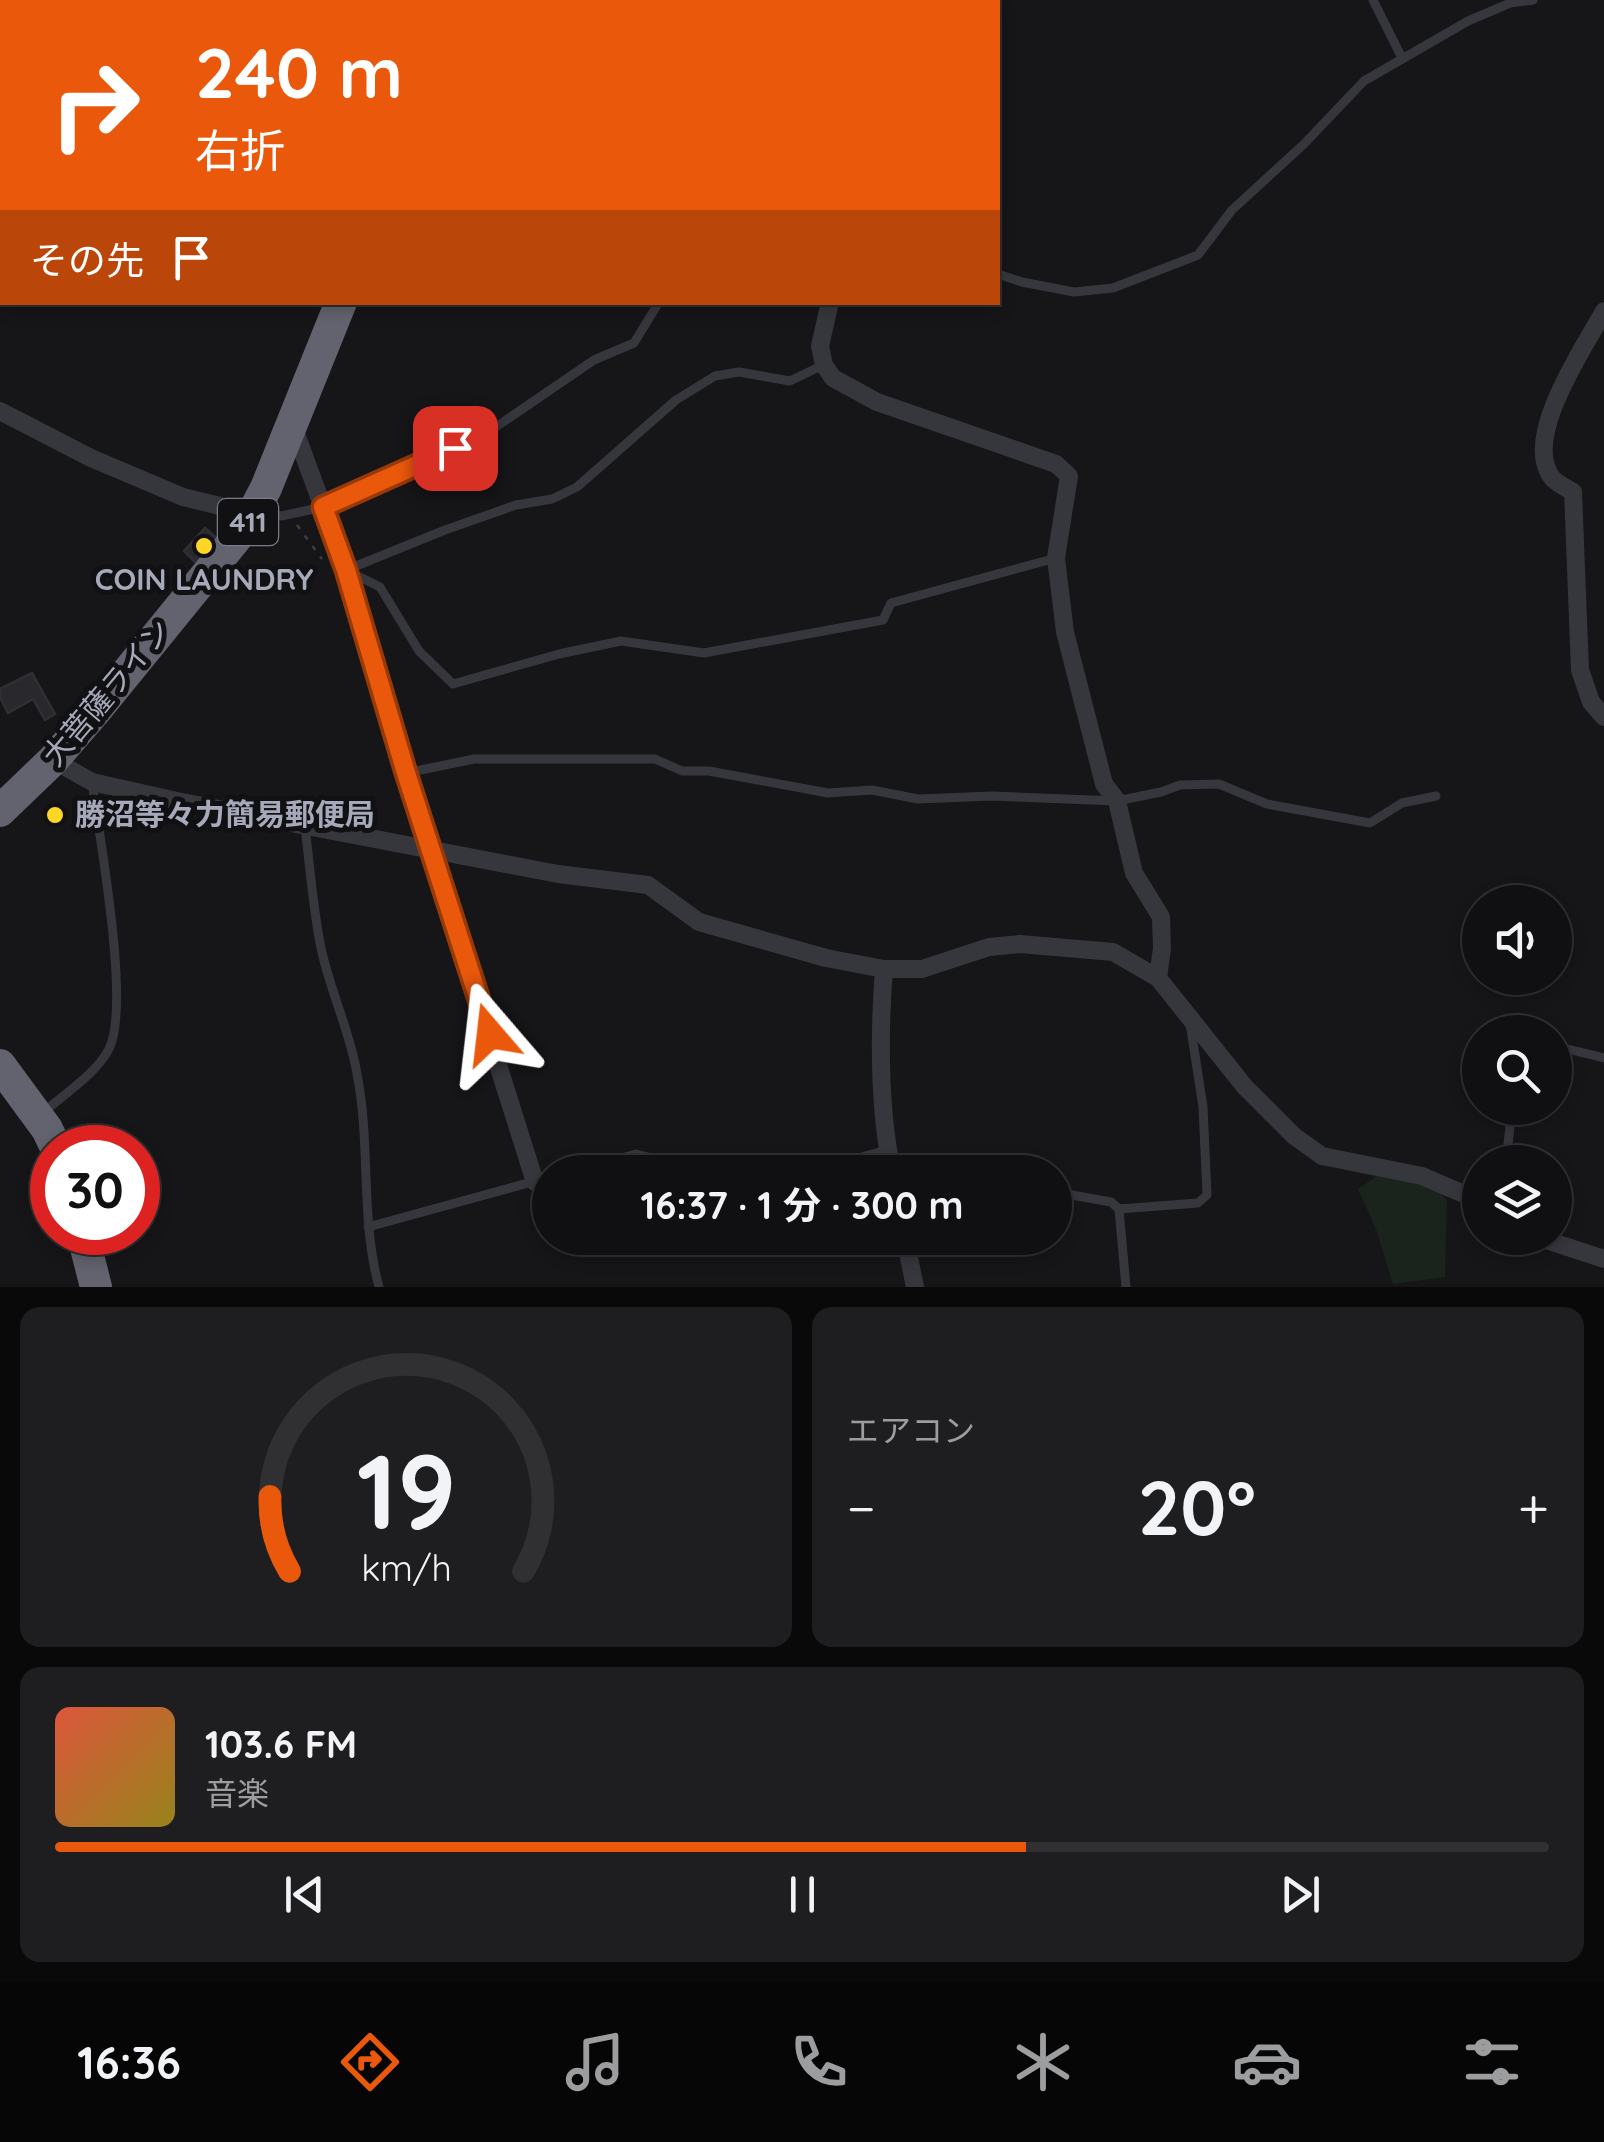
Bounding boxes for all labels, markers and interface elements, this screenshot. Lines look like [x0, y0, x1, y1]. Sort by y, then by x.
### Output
text: 240 m [195, 28, 403, 116]
icon: right [30, 40, 160, 170]
text: 右折 [195, 122, 285, 178]
icon: arrive [164, 230, 219, 285]
text: その先 [30, 236, 144, 284]
pin [413, 406, 498, 491]
icon: arrive [428, 421, 483, 476]
road number: 411 [218, 499, 278, 545]
marker: COIN LAUNDRY [193, 535, 215, 557]
place label: COIN LAUNDRY [95, 560, 313, 598]
street label: 大菩薩ライン [34, 611, 179, 774]
place label: 勝沼等々力簡易郵便局 [75, 795, 375, 833]
marker: 勝沼等々力簡易郵便局 [44, 804, 66, 826]
map controls [1462, 885, 1572, 1255]
button: sound [1462, 885, 1572, 995]
position arrow [438, 982, 542, 1086]
button: search [1462, 1015, 1572, 1125]
speed limit sign: 30 [30, 1125, 160, 1255]
button: layers [1462, 1145, 1572, 1255]
text: 16:37 · 1 分 · 300 m [640, 1181, 964, 1229]
text: エアコン [847, 1410, 975, 1450]
text: 19 [356, 1425, 456, 1555]
text: 20° [1138, 1460, 1256, 1554]
text: − [847, 1473, 876, 1542]
text: + [1518, 1473, 1549, 1542]
text: km/h [361, 1545, 451, 1590]
text: 103.6 FM [205, 1720, 357, 1768]
text: 音楽 [205, 1773, 269, 1813]
icon: previous [277, 1867, 332, 1922]
icon: pause [775, 1867, 830, 1922]
icon: next [1273, 1867, 1328, 1922]
icon: directions [335, 2027, 405, 2097]
icon: music [560, 2027, 630, 2097]
icon: phone [784, 2027, 854, 2097]
icon: climate [1008, 2027, 1078, 2097]
icon: car [1232, 2027, 1302, 2097]
icon: filters [1457, 2027, 1527, 2097]
text: 16:36 [77, 2034, 181, 2090]

